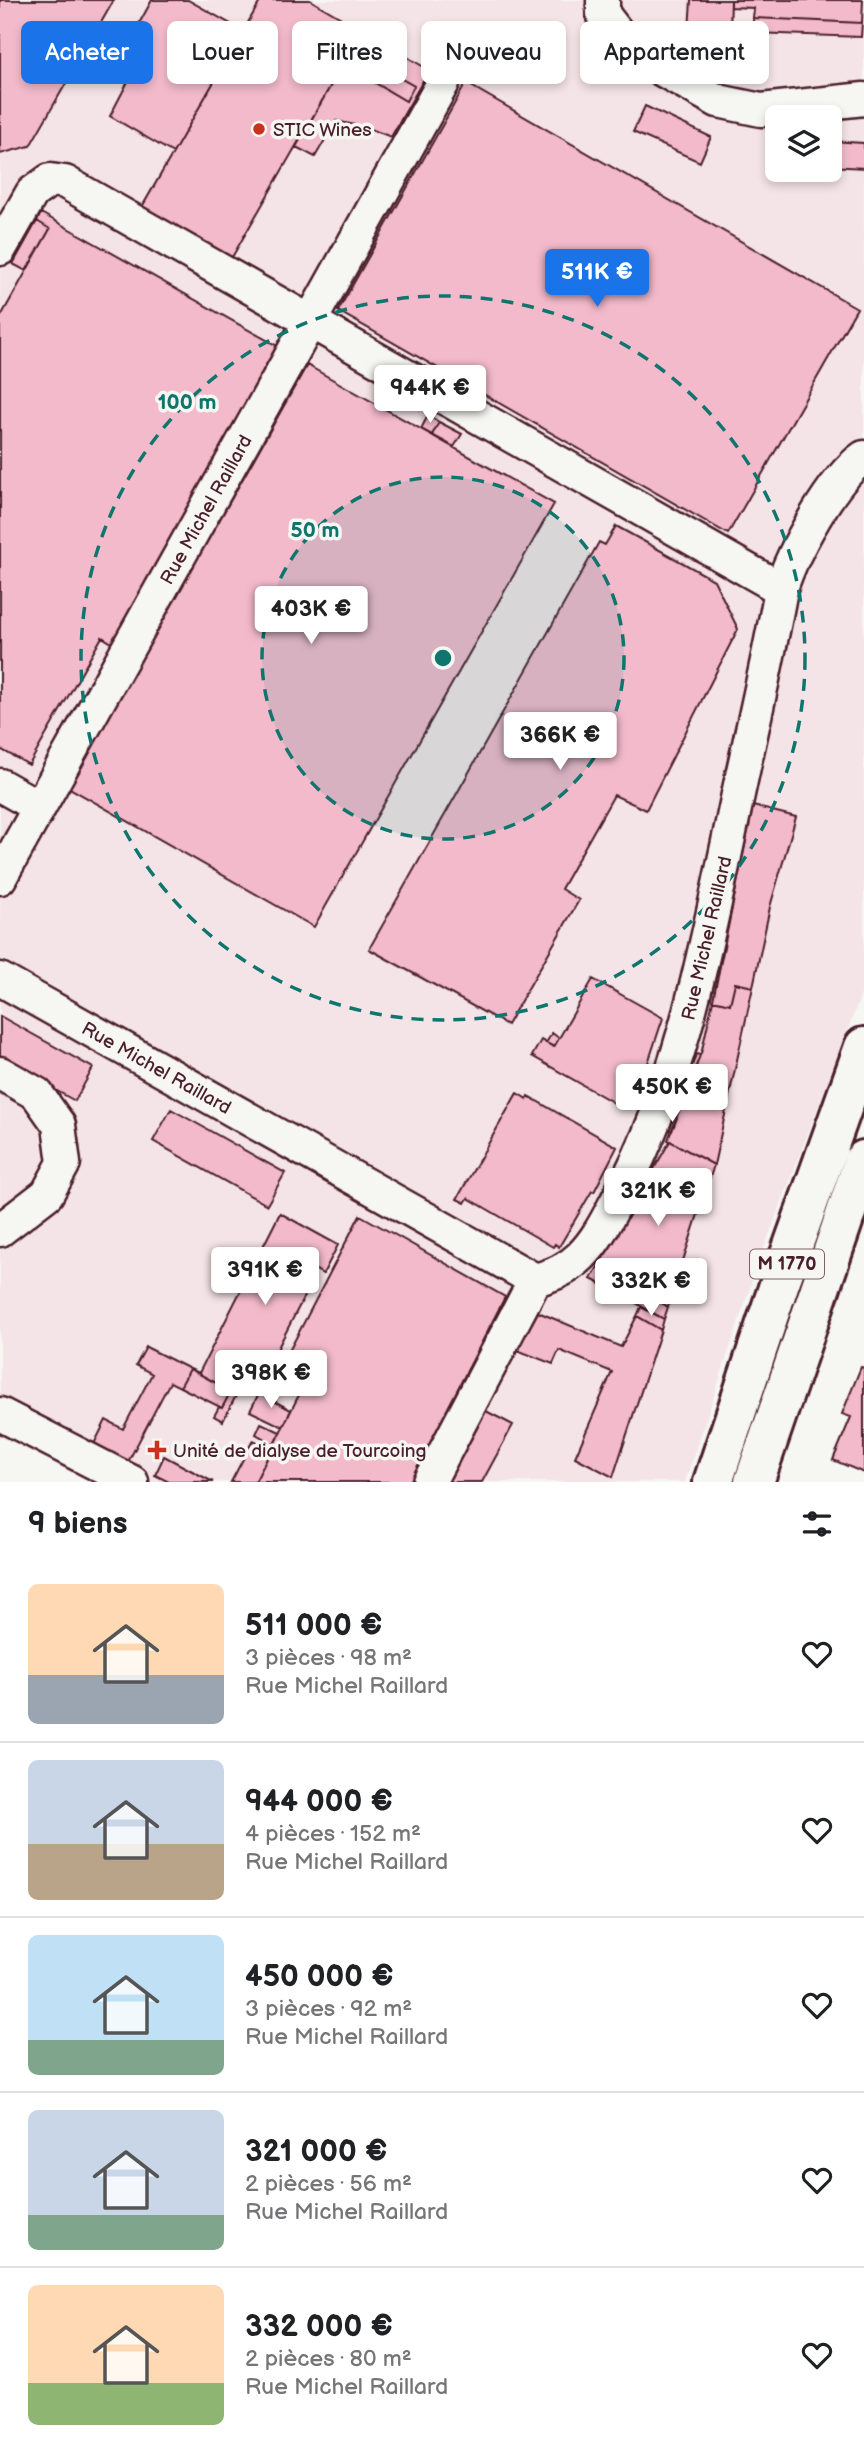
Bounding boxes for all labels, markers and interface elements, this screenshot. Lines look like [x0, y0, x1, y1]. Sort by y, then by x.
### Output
chip: Acheter [21, 21, 153, 84]
chip: Louer [167, 21, 278, 84]
chip: Filtres [292, 21, 407, 84]
chip: Nouveau [421, 21, 566, 84]
chip: Appartement [580, 21, 769, 84]
map controls [765, 105, 842, 182]
button: layers [765, 105, 842, 182]
place label: STIC Wines [273, 119, 372, 142]
marker: STIC Wines [251, 121, 267, 137]
pin: 511K € [540, 250, 654, 309]
text: 511K € [561, 258, 633, 286]
pin: 944K € [373, 366, 487, 425]
text: 944K € [390, 374, 470, 402]
text: 100 m [158, 390, 216, 415]
street label: Rue Michel Raillard [156, 431, 258, 589]
text: 50 m [291, 518, 339, 543]
pin: 403K € [254, 586, 368, 646]
text: 403K € [271, 595, 351, 623]
centre of rings [431, 646, 455, 670]
pin: 366K € [503, 712, 617, 772]
text: 366K € [520, 721, 600, 749]
street label: Rue Michel Raillard [677, 854, 738, 1023]
street label: Rue Michel Raillard [77, 1017, 235, 1120]
pin: 450K € [615, 1064, 729, 1124]
text: 450K € [632, 1073, 712, 1101]
pin: 321K € [601, 1168, 715, 1228]
text: 321K € [620, 1177, 696, 1205]
pin: 391K € [208, 1248, 322, 1307]
road number: M 1770 [750, 1250, 824, 1279]
text: 391K € [227, 1256, 303, 1284]
pin: 332K € [594, 1258, 708, 1318]
text: 332K € [611, 1267, 691, 1295]
pin: 398K € [214, 1350, 328, 1410]
text: 398K € [231, 1359, 311, 1387]
marker: Unité de dialyse de Tourcoing [147, 1440, 167, 1460]
place label: Unité de dialyse de Tourcoing [173, 1440, 427, 1463]
icon: filters [798, 1505, 836, 1543]
text: 9 biens [28, 1506, 127, 1542]
text: 511 000 € [245, 1608, 382, 1644]
icon: home [84, 1612, 168, 1696]
icon: heart [798, 1635, 836, 1673]
text: 3 pièces · 98 m² [245, 1644, 412, 1672]
text: Rue Michel Raillard [245, 1672, 448, 1700]
text: 944 000 € [245, 1784, 393, 1820]
icon: home [84, 1788, 168, 1872]
icon: heart [798, 1811, 836, 1849]
text: 4 pièces · 152 m² [245, 1820, 421, 1848]
text: Rue Michel Raillard [245, 1848, 448, 1876]
text: 450 000 € [245, 1959, 394, 1995]
icon: home [84, 1963, 168, 2047]
icon: heart [798, 1986, 836, 2024]
text: 3 pièces · 92 m² [245, 1995, 412, 2023]
text: Rue Michel Raillard [245, 2023, 448, 2051]
text: 321 000 € [245, 2134, 387, 2170]
icon: home [84, 2138, 168, 2222]
icon: heart [798, 2161, 836, 2199]
text: 2 pièces · 56 m² [245, 2170, 412, 2198]
text: Rue Michel Raillard [245, 2198, 448, 2226]
text: 332 000 € [245, 2309, 393, 2345]
icon: home [84, 2313, 168, 2397]
icon: heart [798, 2336, 836, 2374]
text: 2 pièces · 80 m² [245, 2345, 412, 2373]
text: Rue Michel Raillard [245, 2373, 448, 2401]

